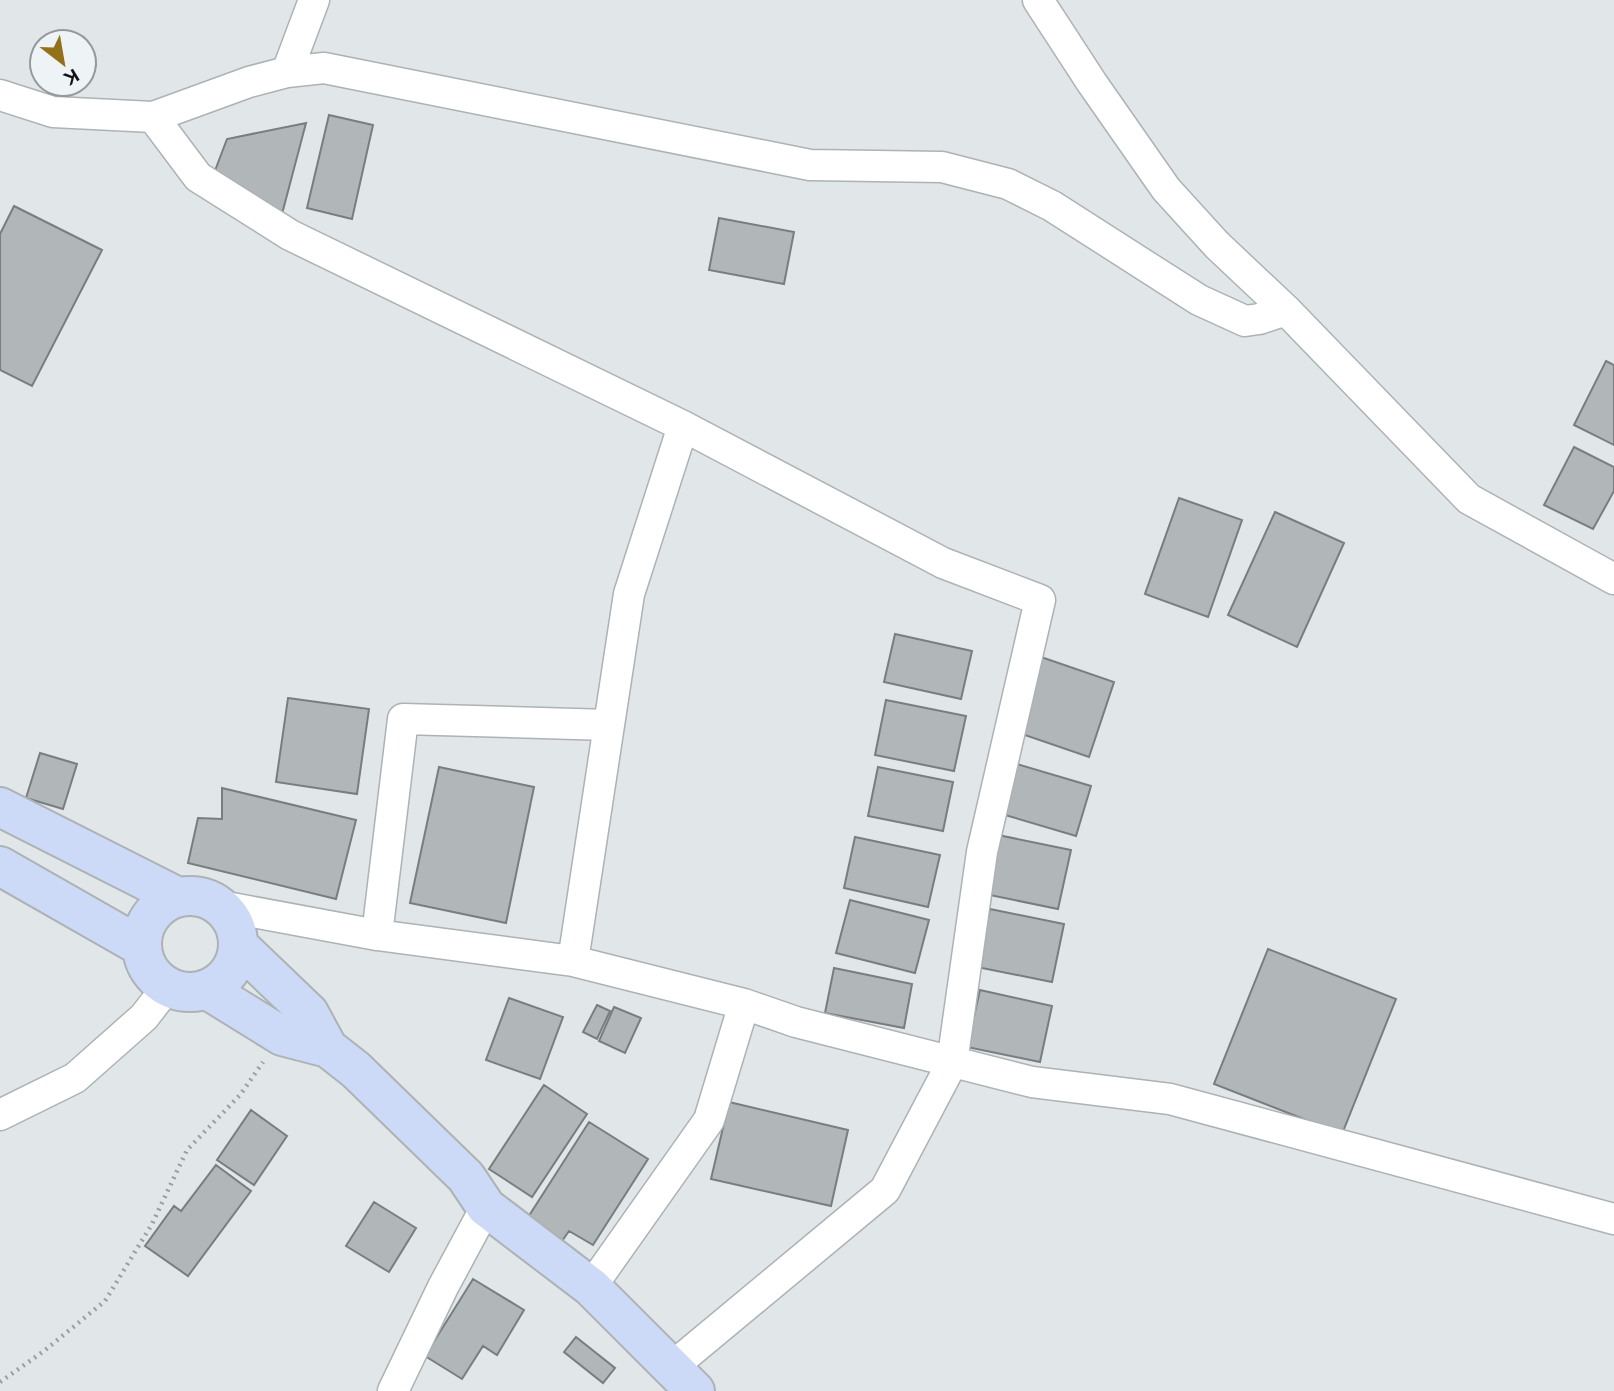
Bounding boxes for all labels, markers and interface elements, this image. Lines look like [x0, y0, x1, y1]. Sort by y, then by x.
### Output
north arrow [28, 28, 98, 98]
text: K [60, 65, 83, 90]

